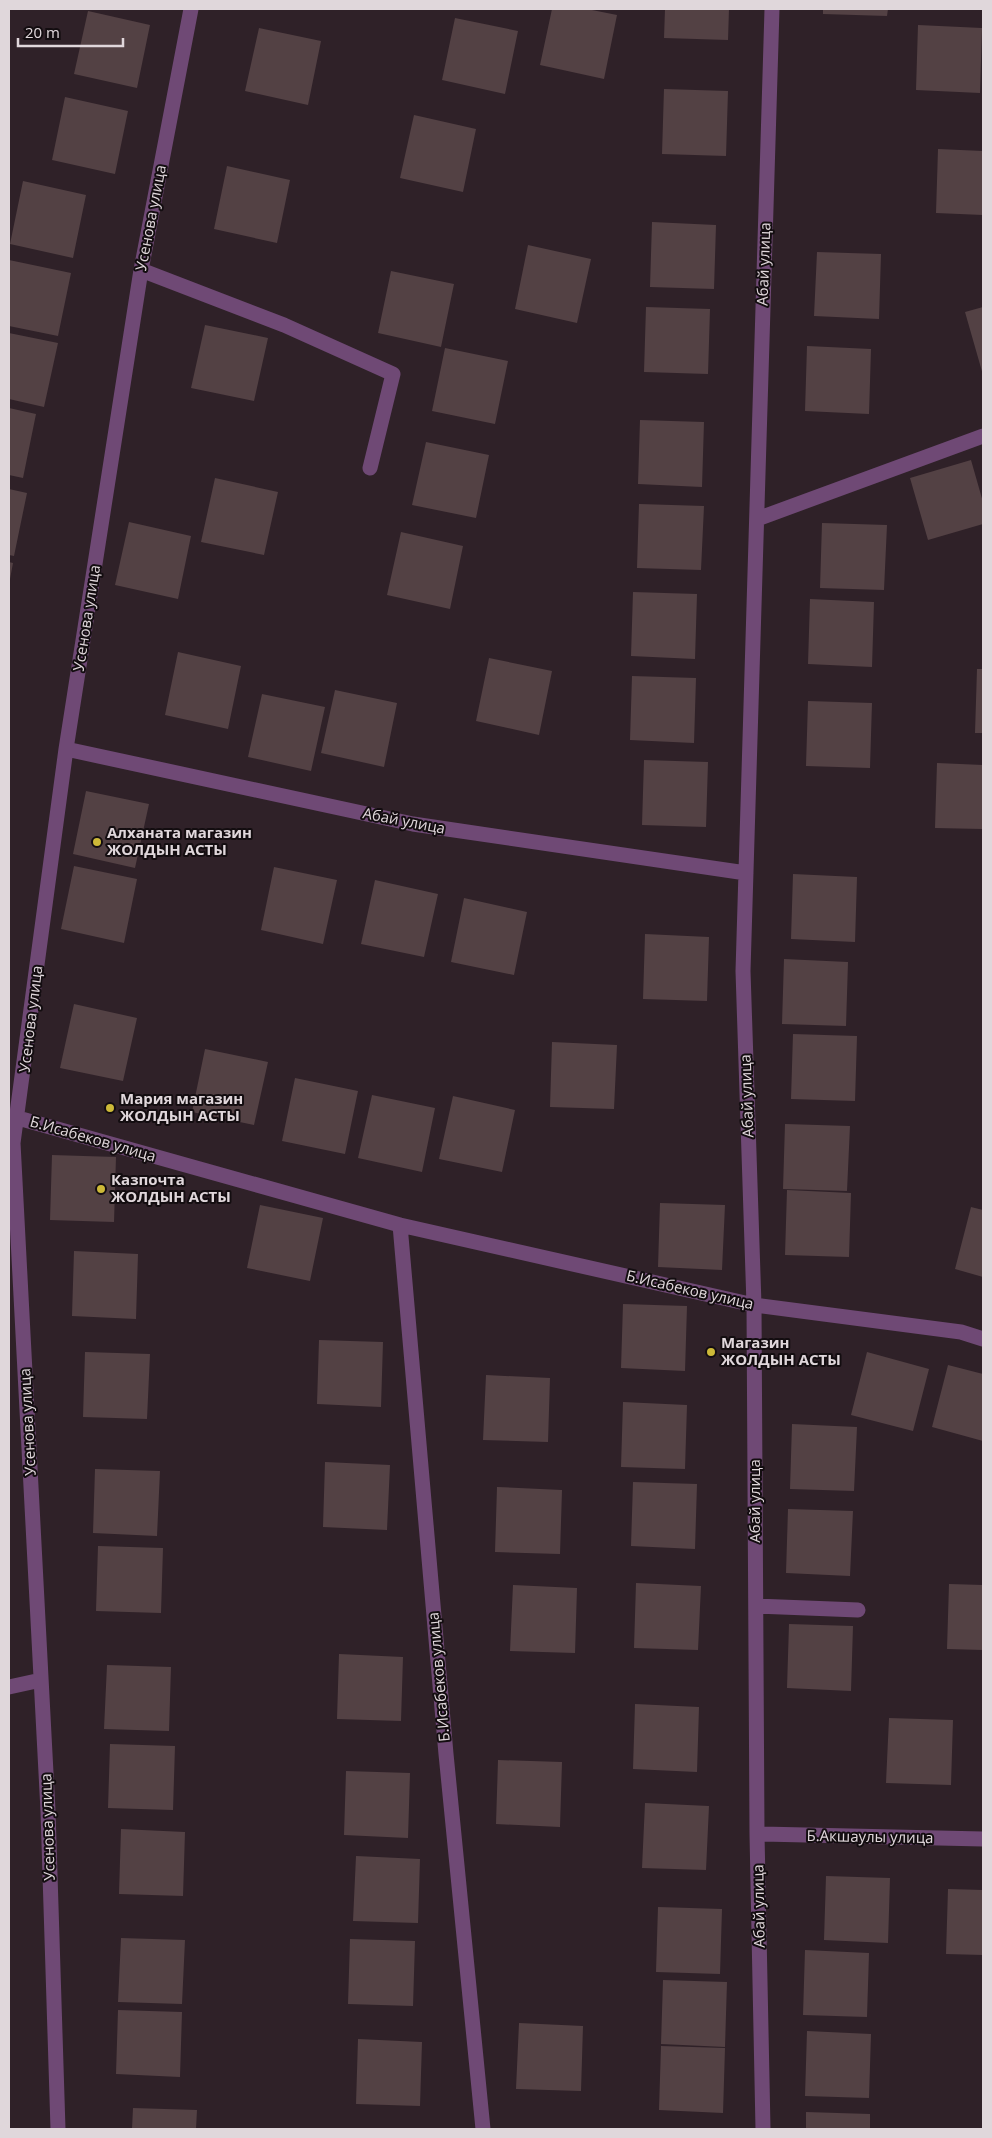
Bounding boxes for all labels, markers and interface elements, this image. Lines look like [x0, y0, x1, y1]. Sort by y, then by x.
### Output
scale bar [18, 15, 122, 47]
text: 20 m [25, 22, 60, 42]
street label: Усенова улица [130, 163, 170, 273]
street label: Абай улица [752, 222, 774, 306]
street label: Усенова улица [68, 563, 104, 673]
street label: Абай улица [361, 802, 447, 838]
place label: Алханата магазин ЖОЛДЫН АСТЫ [107, 822, 252, 859]
marker: Алханата магазин ЖОЛДЫН АСТЫ [91, 836, 103, 848]
street label: Усенова улица [14, 964, 46, 1073]
street label: Абай улица [735, 1054, 757, 1138]
place label: Мария магазин ЖОЛДЫН АСТЫ [120, 1088, 243, 1125]
marker: Мария магазин ЖОЛДЫН АСТЫ [104, 1102, 116, 1114]
street label: Б.Исабеков улица [28, 1111, 159, 1166]
place label: Казпочта ЖОЛДЫН АСТЫ [111, 1169, 231, 1206]
marker: Казпочта ЖОЛДЫН АСТЫ [95, 1183, 107, 1195]
street label: Б.Исабеков улица [625, 1265, 756, 1313]
place label: Магазин ЖОЛДЫН АСТЫ [721, 1332, 841, 1369]
marker: Магазин ЖОЛДЫН АСТЫ [705, 1346, 717, 1358]
street label: Усенова улица [14, 1368, 40, 1476]
street label: Абай улица [744, 1459, 764, 1543]
street label: Б.Исабеков улица [422, 1611, 454, 1743]
street label: Усенова улица [35, 1773, 59, 1881]
street label: Б.Акшаулы улица [806, 1825, 934, 1847]
street label: Абай улица [747, 1864, 769, 1948]

